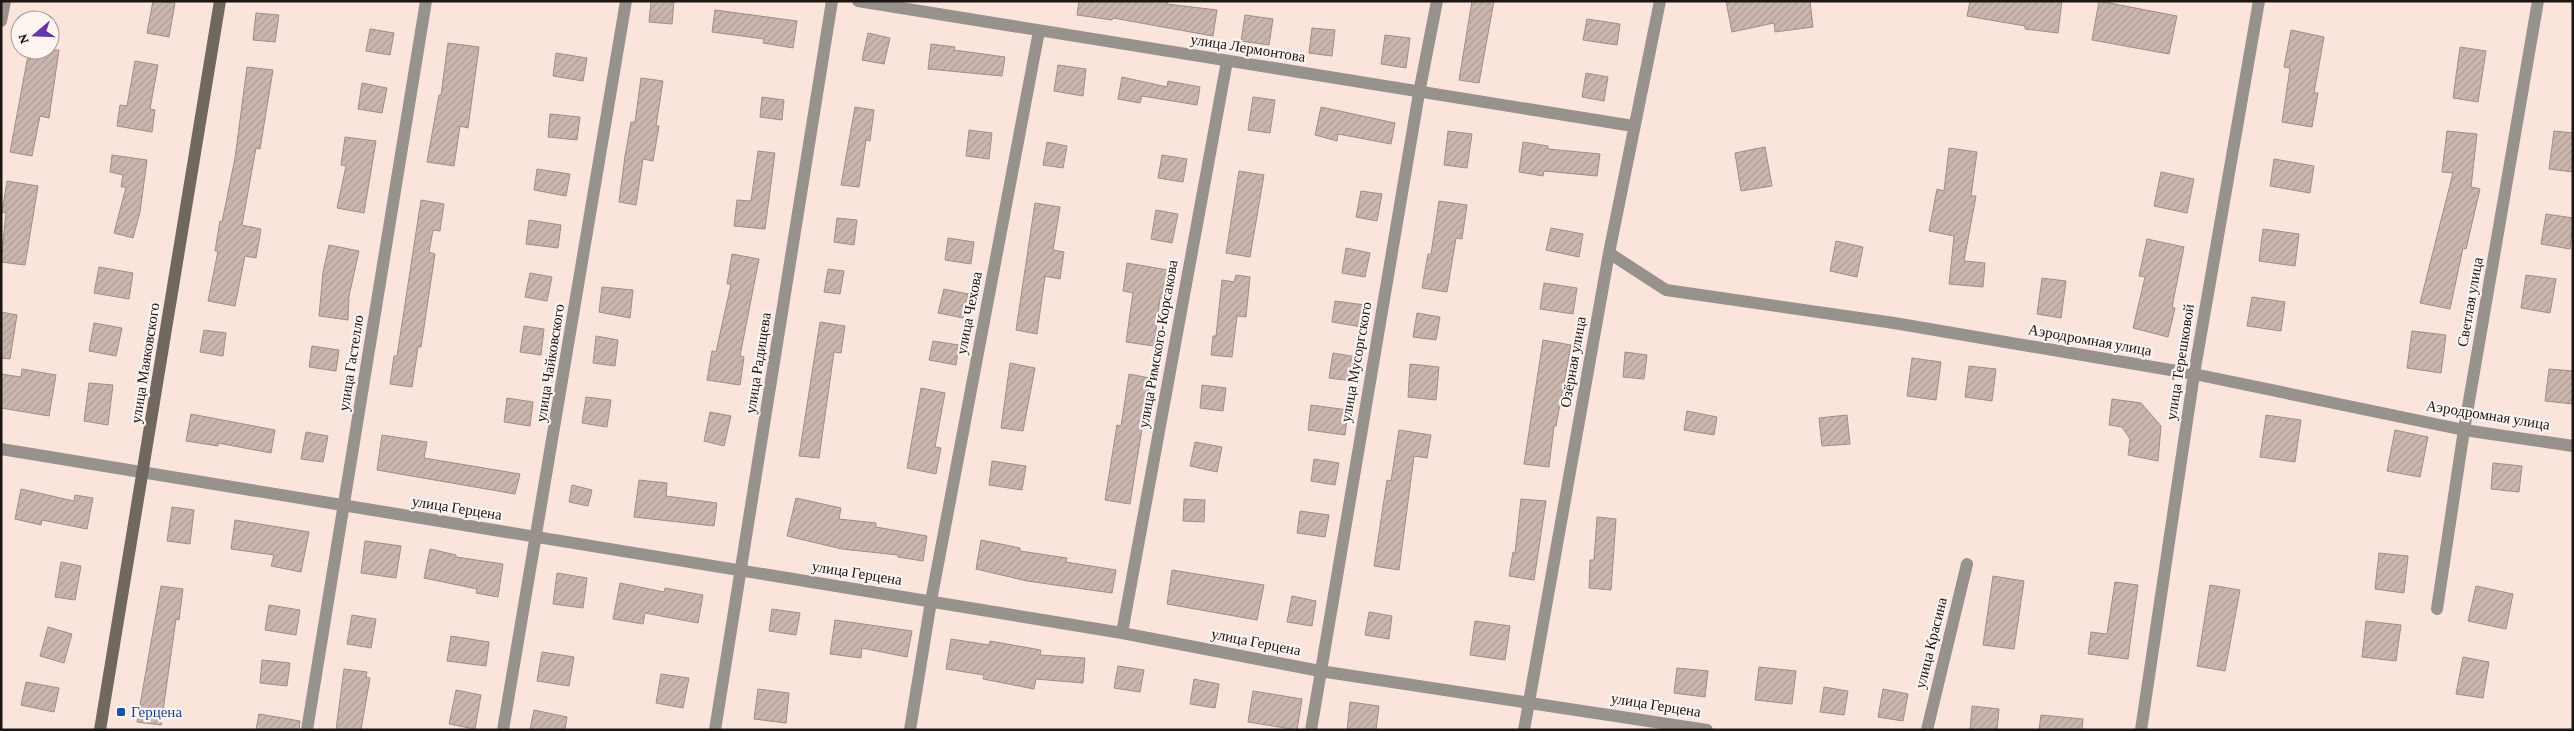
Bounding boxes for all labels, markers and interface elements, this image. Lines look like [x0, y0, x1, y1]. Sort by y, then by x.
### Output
north arrow [10, 10, 60, 60]
street label: улица Лермонтова [1189, 31, 1307, 65]
text: N [13, 32, 32, 46]
street label: Светлая улица [2454, 256, 2486, 348]
street label: улица Римского-Корсакова [1135, 258, 1181, 429]
street label: улица Чехова [953, 270, 985, 356]
street label: улица Мусоргского [1338, 300, 1374, 424]
street label: улица Маяковского [128, 302, 162, 424]
street label: улица Чайковского [533, 303, 567, 423]
street label: улица Терешковой [2163, 303, 2197, 421]
street label: улица Радищева [742, 311, 774, 415]
street label: улица Гастелло [335, 314, 367, 412]
street label: Озёрная улица [1557, 315, 1589, 409]
street label: Аэродромная улица [2027, 321, 2153, 359]
street label: Аэродромная улица [2425, 397, 2551, 433]
street label: улица Герцена [411, 493, 503, 523]
street label: улица Герцена [811, 558, 903, 588]
street label: улица Красина [1912, 595, 1950, 690]
street label: улица Герцена [1210, 625, 1302, 659]
street label: улица Герцена [1610, 690, 1702, 720]
place label: Герцена [131, 704, 182, 720]
marker: Герцена [115, 706, 127, 718]

